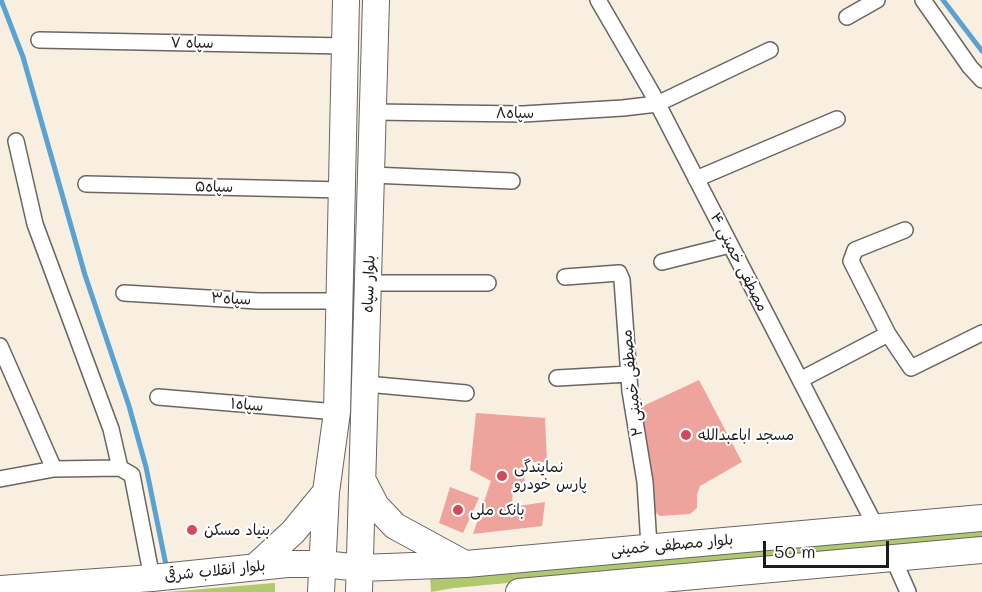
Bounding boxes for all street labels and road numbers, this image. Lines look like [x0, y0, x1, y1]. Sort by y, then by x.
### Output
street label: سپاه ۷ [170, 34, 214, 52]
street label: سپاه۸ [496, 104, 534, 122]
street label: سپاه۵ [195, 178, 233, 196]
street label: مصطفی خمینی ۴ [706, 210, 772, 314]
street label: بلوار سپاه [359, 255, 379, 313]
street label: سپاه۳ [211, 289, 251, 309]
street label: مصطفی خمینی ۲ [617, 329, 647, 437]
street label: سپاه۱ [230, 395, 264, 415]
street label: بلوار مصطفی خمینی [610, 531, 734, 559]
street label: بلوار انقلاب شرقی [164, 557, 266, 585]

